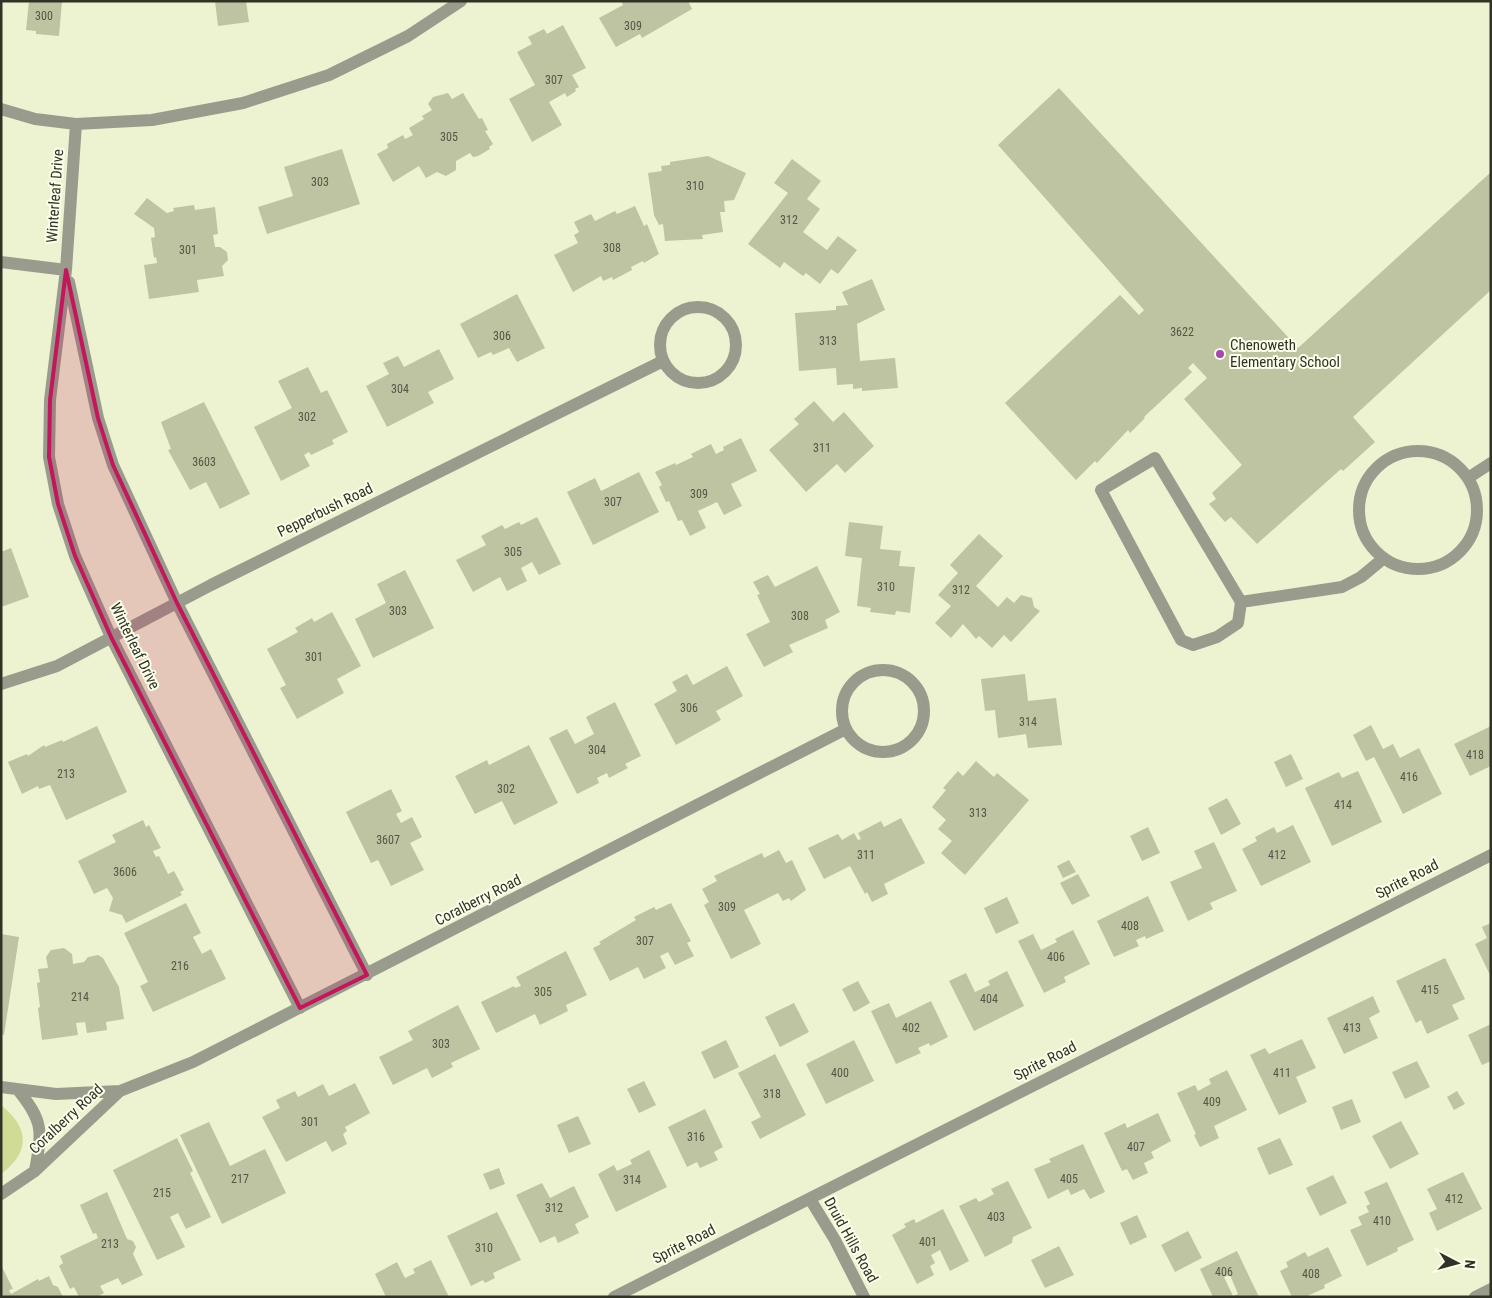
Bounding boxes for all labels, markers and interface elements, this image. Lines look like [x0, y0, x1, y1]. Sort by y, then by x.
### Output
house number: 300 [35, 9, 53, 23]
house number: 309 [624, 19, 642, 33]
house number: 307 [545, 73, 563, 87]
house number: 305 [440, 130, 458, 144]
street label: Winterleaf Drive [43, 149, 67, 243]
house number: 303 [311, 175, 329, 189]
house number: 310 [686, 179, 704, 193]
house number: 312 [780, 213, 798, 227]
house number: 308 [603, 241, 621, 255]
house number: 301 [179, 243, 197, 257]
house number: 3622 [1170, 325, 1194, 339]
house number: 306 [493, 329, 511, 343]
house number: 313 [819, 334, 837, 348]
place label: Chenoweth Elementary School [1230, 336, 1340, 371]
marker: Chenoweth Elementary School [1214, 348, 1226, 360]
house number: 304 [391, 382, 409, 396]
house number: 302 [298, 410, 316, 424]
house number: 311 [813, 441, 831, 455]
house number: 3603 [192, 455, 216, 469]
street label: Pepperbush Road [274, 479, 376, 541]
house number: 309 [690, 487, 708, 501]
house number: 307 [604, 495, 622, 509]
house number: 305 [504, 545, 522, 559]
house number: 310 [877, 580, 895, 594]
house number: 312 [952, 583, 970, 597]
street label: Winterleaf Drive [106, 600, 164, 692]
house number: 303 [389, 604, 407, 618]
house number: 308 [791, 609, 809, 623]
house number: 301 [305, 650, 323, 664]
house number: 306 [680, 701, 698, 715]
house number: 314 [1019, 715, 1037, 729]
house number: 304 [588, 743, 606, 757]
house number: 418 [1466, 748, 1484, 762]
house number: 213 [57, 767, 75, 781]
house number: 416 [1400, 770, 1418, 784]
house number: 302 [497, 782, 515, 796]
house number: 414 [1334, 798, 1352, 812]
house number: 313 [969, 806, 987, 820]
house number: 3607 [376, 833, 400, 847]
house number: 311 [857, 848, 875, 862]
house number: 412 [1268, 848, 1286, 862]
street label: Sprite Road [1373, 855, 1441, 903]
house number: 3606 [113, 865, 137, 879]
street label: Coralberry Road [432, 871, 524, 929]
house number: 309 [718, 900, 736, 914]
house number: 408 [1121, 919, 1139, 933]
house number: 307 [636, 934, 654, 948]
house number: 406 [1047, 950, 1065, 964]
house number: 216 [171, 959, 189, 973]
house number: 415 [1421, 983, 1439, 997]
house number: 305 [534, 985, 552, 999]
house number: 214 [71, 990, 89, 1004]
house number: 404 [980, 992, 998, 1006]
house number: 402 [902, 1021, 920, 1035]
house number: 413 [1343, 1021, 1361, 1035]
house number: 303 [432, 1037, 450, 1051]
street label: Sprite Road [1011, 1037, 1079, 1085]
house number: 400 [831, 1066, 849, 1080]
house number: 411 [1273, 1066, 1291, 1080]
street label: Coralberry Road [25, 1080, 107, 1158]
house number: 318 [763, 1087, 781, 1101]
house number: 409 [1203, 1095, 1221, 1109]
house number: 301 [301, 1115, 319, 1129]
house number: 316 [687, 1130, 705, 1144]
house number: 407 [1127, 1140, 1145, 1154]
house number: 217 [231, 1172, 249, 1186]
house number: 405 [1060, 1172, 1078, 1186]
house number: 314 [623, 1173, 641, 1187]
house number: 215 [153, 1186, 171, 1200]
house number: 412 [1445, 1192, 1463, 1206]
street label: Druid Hills Road [820, 1194, 882, 1286]
house number: 312 [545, 1201, 563, 1215]
house number: 403 [987, 1210, 1005, 1224]
house number: 410 [1373, 1214, 1391, 1228]
street label: Sprite Road [650, 1220, 718, 1268]
house number: 401 [919, 1235, 937, 1249]
house number: 213 [101, 1237, 119, 1251]
north arrow [1432, 1238, 1482, 1288]
house number: 310 [475, 1241, 493, 1255]
text: N [1462, 1259, 1478, 1269]
house number: 406 [1215, 1265, 1233, 1279]
house number: 408 [1302, 1267, 1320, 1281]

